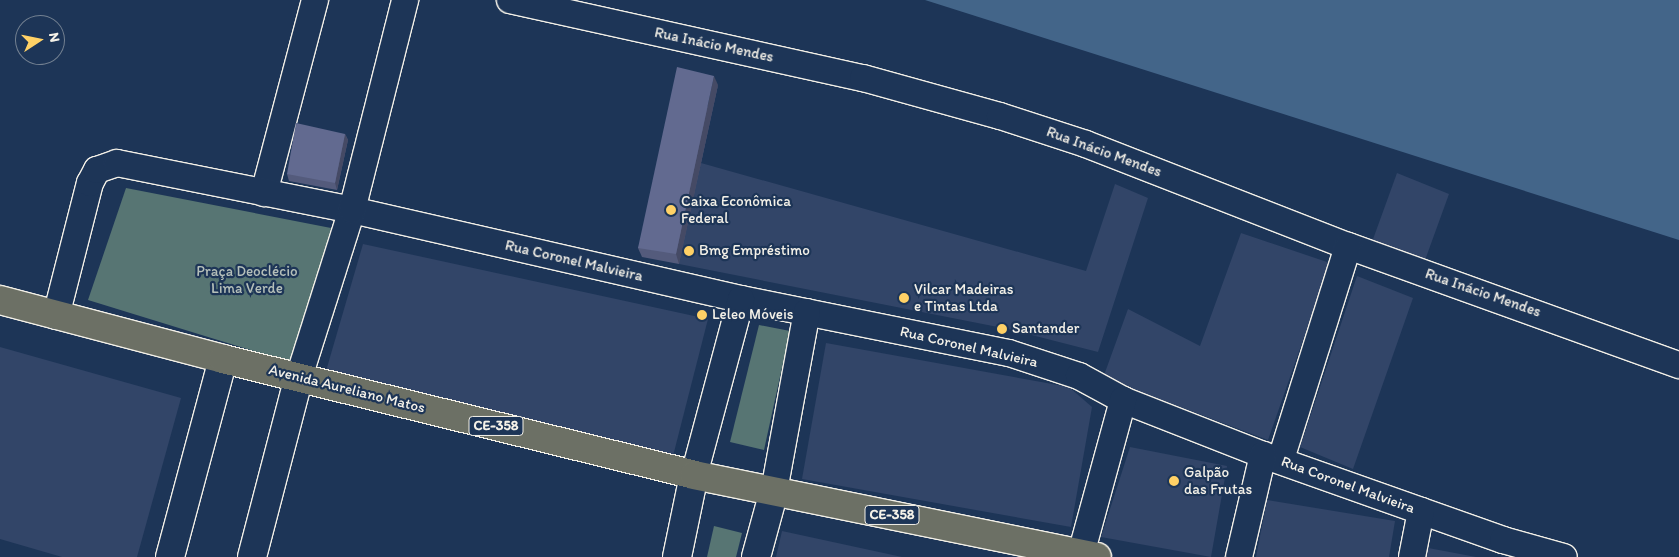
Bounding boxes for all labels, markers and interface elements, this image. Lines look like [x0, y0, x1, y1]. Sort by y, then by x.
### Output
north arrow [15, 15, 65, 65]
street label: Rua Inácio Mendes [653, 24, 775, 66]
text: N [45, 31, 63, 43]
street label: Rua Inácio Mendes [1044, 123, 1164, 181]
place label: Caixa Econômica Federal [681, 192, 791, 227]
marker: Caixa Econômica Federal [665, 204, 677, 216]
street label: Rua Coronel Malvieira [503, 236, 645, 286]
place label: Bmg Empréstimo [699, 242, 810, 260]
marker: Bmg Empréstimo [683, 245, 695, 257]
park label: Praça Deoclécio Lima Verde [196, 262, 298, 297]
street label: Rua Inácio Mendes [1423, 265, 1543, 321]
place label: Vilcar Madeiras e Tintas Ltda [914, 280, 1013, 315]
marker: Vilcar Madeiras e Tintas Ltda [898, 292, 910, 304]
place label: Leleo Móveis [712, 306, 793, 324]
marker: Leleo Móveis [696, 309, 708, 321]
place label: Santander [1012, 320, 1079, 338]
street label: Rua Coronel Malvieira [898, 322, 1040, 372]
marker: Santander [996, 323, 1008, 335]
street label: Avenida Aureliano Matos [267, 361, 427, 417]
road number: CE-358 [468, 414, 524, 438]
street label: Rua Coronel Malvieira [1279, 452, 1417, 518]
place label: Galpão das Frutas [1184, 463, 1252, 498]
marker: Galpão das Frutas [1168, 475, 1180, 487]
road number: CE-358 [864, 504, 920, 526]

